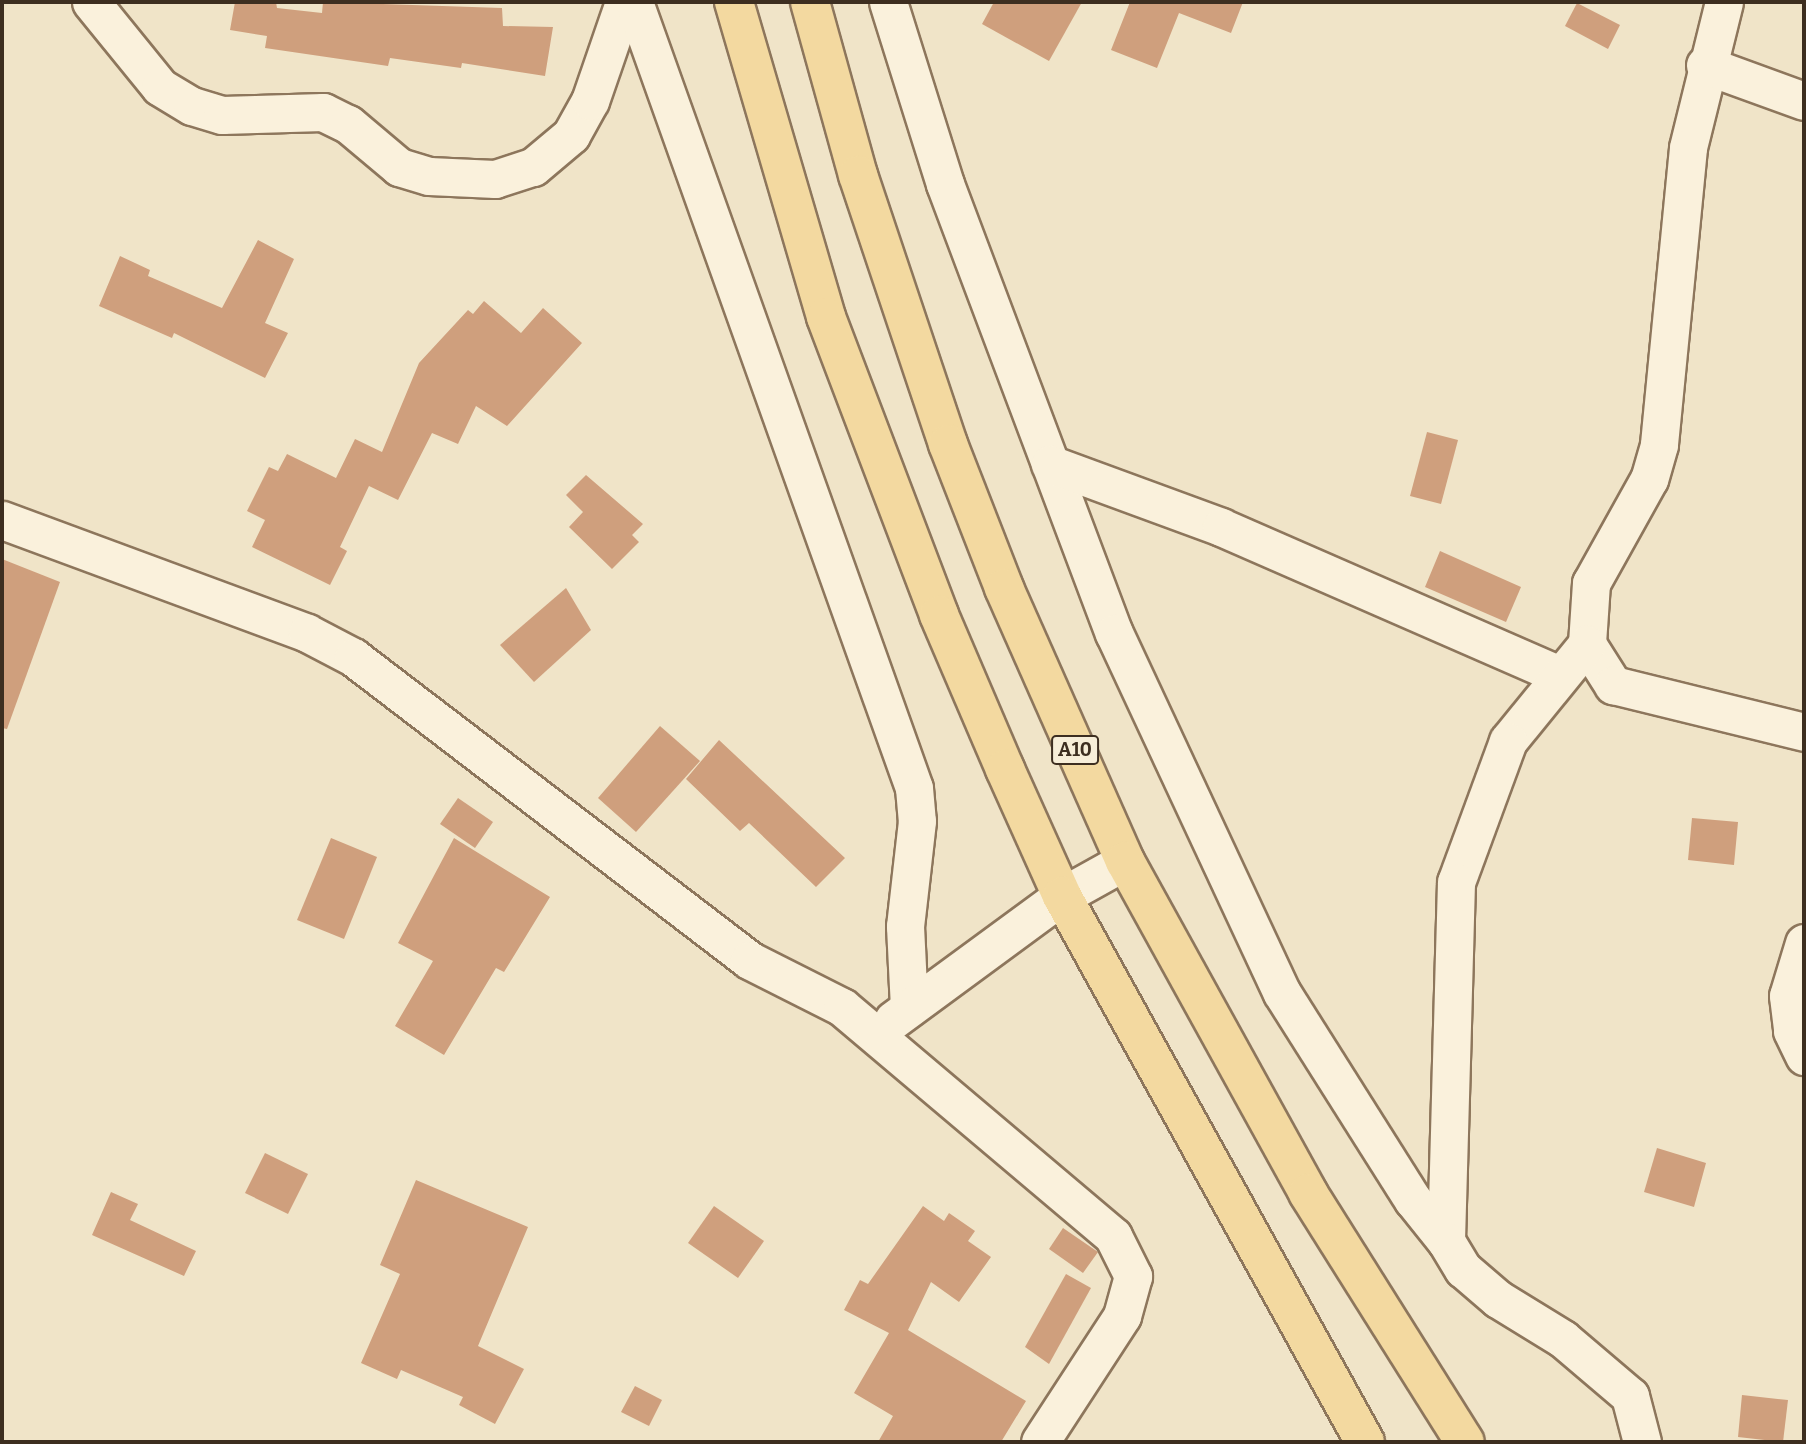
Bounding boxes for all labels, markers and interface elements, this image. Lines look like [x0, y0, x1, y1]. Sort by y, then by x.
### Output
road number: A10 [1050, 734, 1100, 765]

